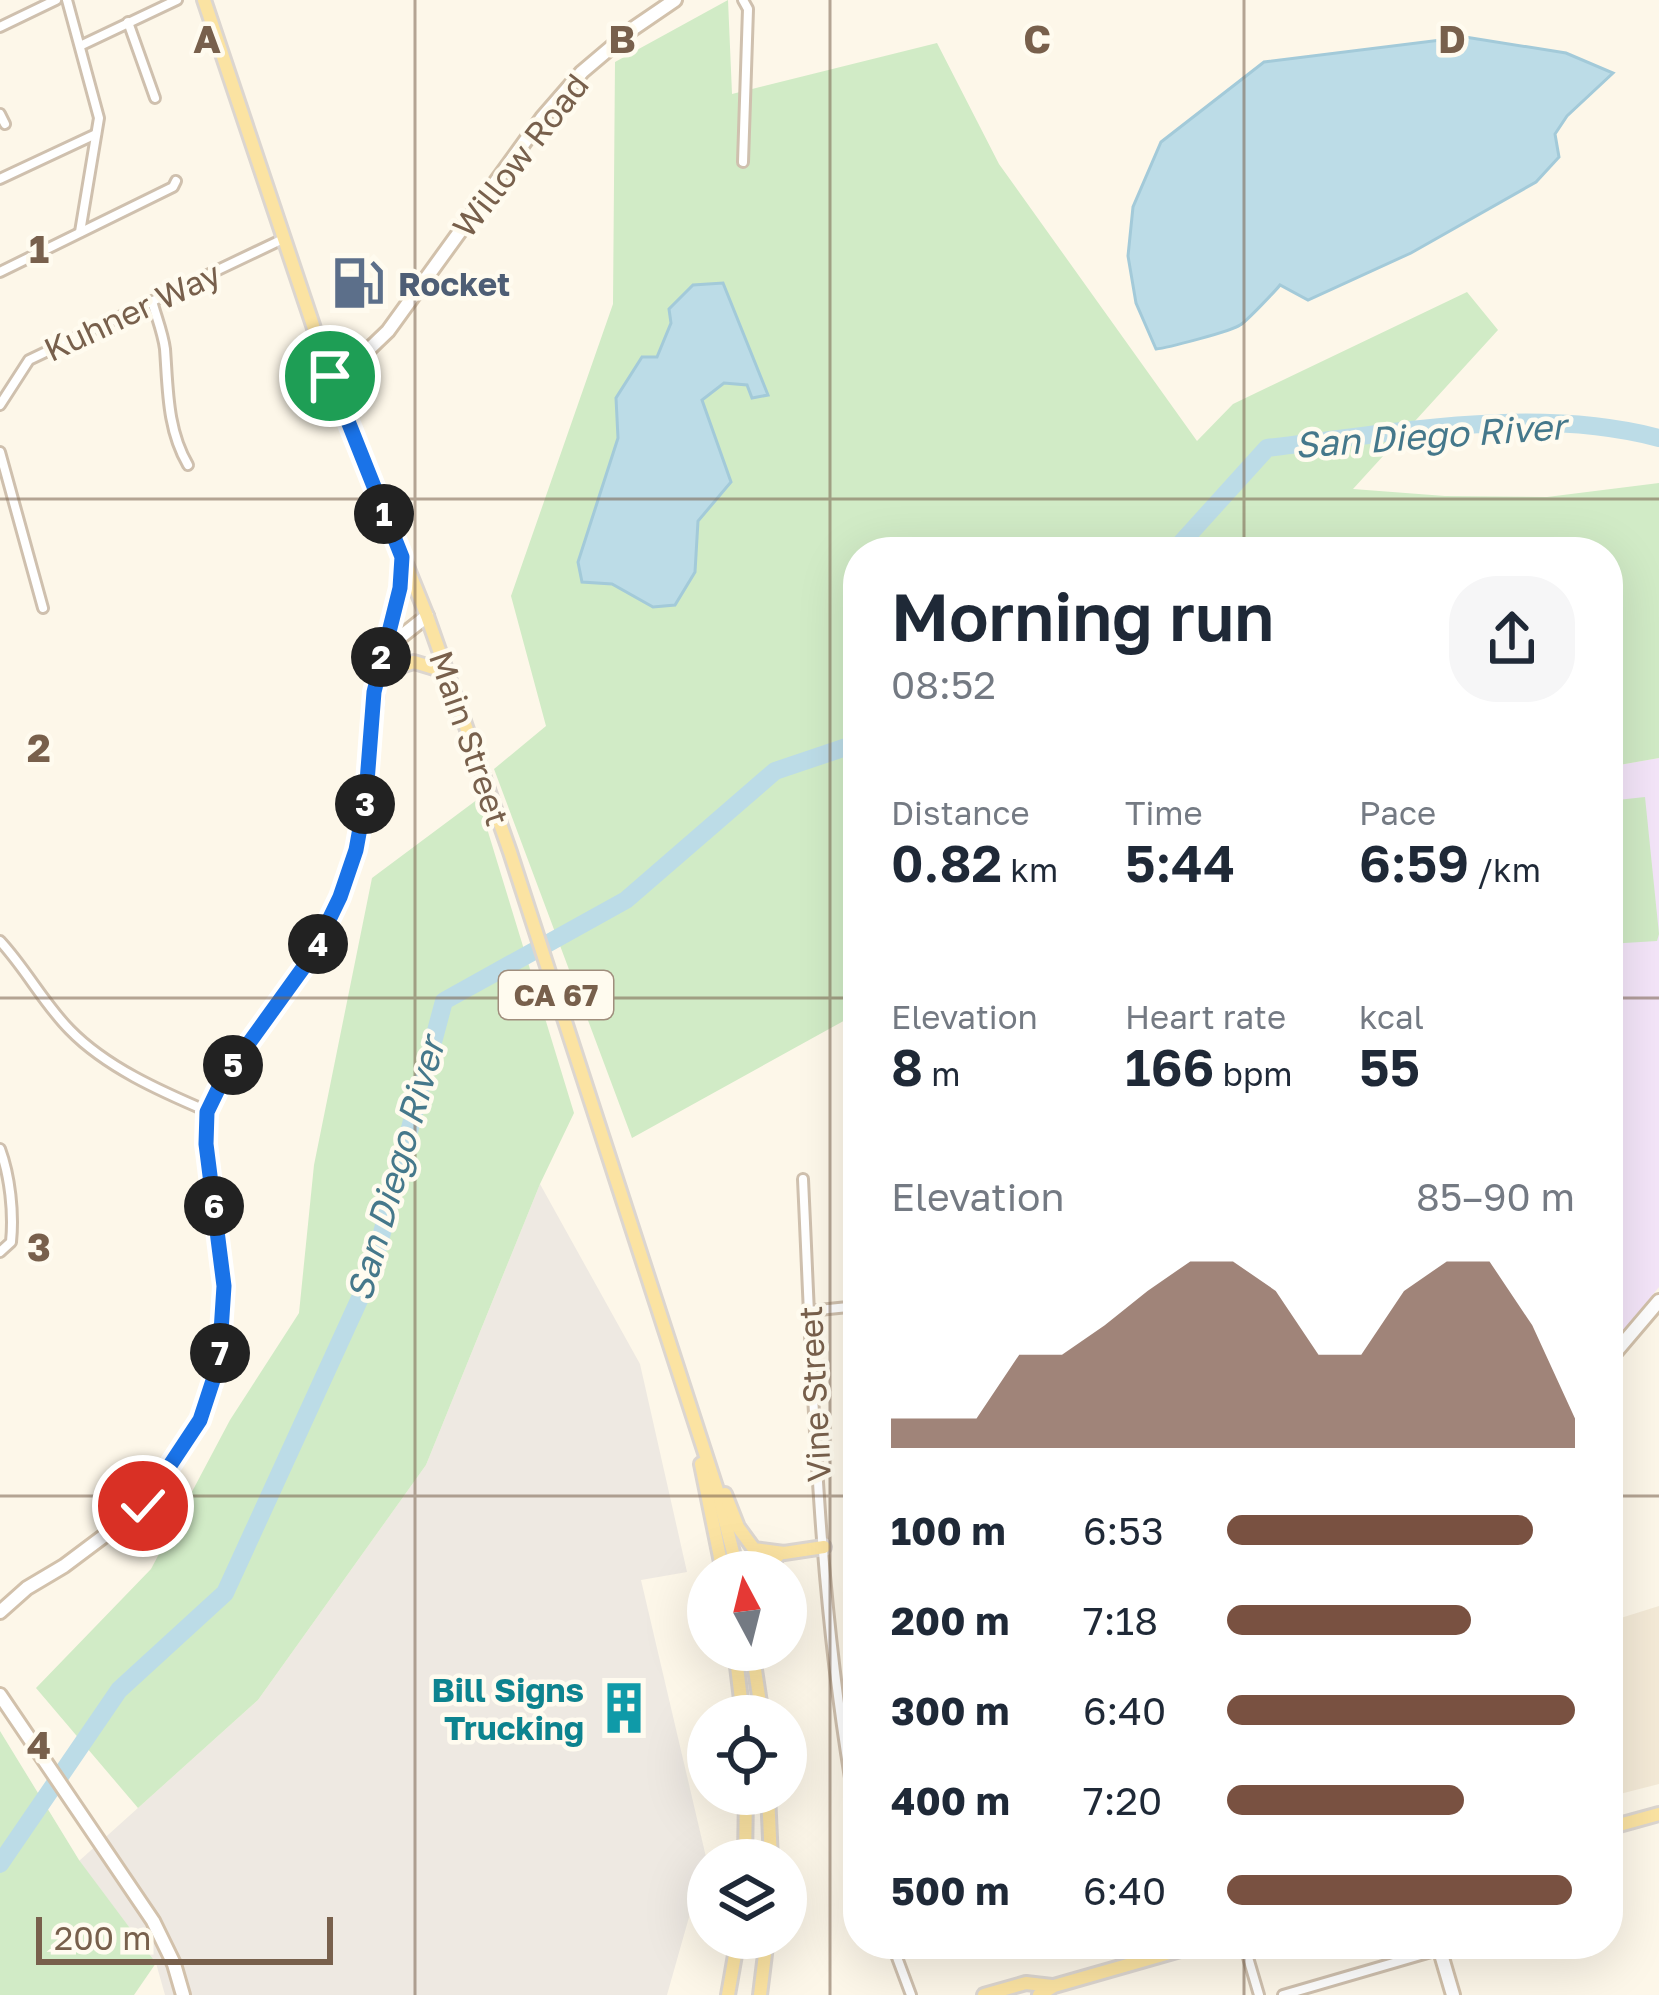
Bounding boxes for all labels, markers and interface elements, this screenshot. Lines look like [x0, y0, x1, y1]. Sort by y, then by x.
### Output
text: A [193, 15, 221, 62]
text: B [608, 15, 636, 62]
text: C [1023, 15, 1051, 62]
text: D [1438, 15, 1466, 62]
street label: Willow Road [444, 66, 596, 244]
text: 1 [29, 225, 49, 272]
street label: Kuhner Way [38, 253, 226, 369]
fuel station icon: Rocket [329, 254, 387, 312]
place label: Rocket [398, 264, 510, 303]
pin [279, 325, 381, 427]
icon: arrive [297, 343, 363, 409]
water label: San Diego River [1293, 404, 1572, 466]
pin: 1 [354, 484, 414, 544]
text: 1 [376, 494, 393, 533]
text: Morning run [891, 576, 1274, 656]
button: share [1449, 576, 1575, 702]
pin: 2 [351, 627, 411, 687]
text: 2 [371, 637, 391, 676]
street label: Main Street [422, 646, 518, 830]
text: 08:52 [891, 661, 996, 708]
text: 2 [27, 724, 51, 771]
pin: 3 [335, 774, 395, 834]
text: 3 [355, 784, 375, 823]
text: Distance [891, 793, 1030, 832]
text: Time [1125, 793, 1203, 832]
text: Pace [1359, 793, 1436, 832]
text: 0.82 [891, 832, 1002, 893]
text: 5:44 [1125, 832, 1235, 893]
text: 6:59 [1359, 832, 1469, 893]
text: km [1002, 850, 1058, 889]
text: /km [1469, 850, 1541, 889]
pin: 4 [288, 914, 348, 974]
text: 4 [308, 924, 328, 963]
road number: CA 67 [499, 971, 613, 1019]
text: Elevation [891, 997, 1038, 1036]
text: Heart rate [1125, 997, 1286, 1036]
text: kcal [1359, 997, 1424, 1036]
water label: San Diego River [337, 1028, 454, 1305]
pin: 5 [203, 1035, 263, 1095]
text: 8 [891, 1036, 923, 1097]
text: 166 [1125, 1036, 1214, 1097]
text: 55 [1359, 1036, 1420, 1097]
text: 5 [223, 1045, 243, 1084]
text: m [923, 1054, 961, 1093]
text: bpm [1214, 1054, 1292, 1093]
text: Elevation [891, 1173, 1064, 1220]
text: 85–90 m [1416, 1173, 1575, 1220]
pin: 6 [184, 1176, 244, 1236]
text: 6 [204, 1186, 224, 1225]
text: 3 [27, 1223, 51, 1270]
street label: Vine Street [790, 1305, 838, 1483]
pin: 7 [190, 1323, 250, 1383]
text: 7 [211, 1333, 229, 1372]
pin [92, 1455, 194, 1557]
icon: check [110, 1473, 176, 1539]
text: 100 m [891, 1507, 1006, 1554]
text: 6:53 [1083, 1507, 1164, 1554]
north arrow [687, 1551, 807, 1671]
map controls [687, 1551, 807, 1959]
text: 200 m [891, 1597, 1009, 1644]
text: 7:18 [1083, 1597, 1158, 1644]
place label: Bill Signs Trucking [431, 1670, 584, 1747]
building icon: Bill Signs Trucking [595, 1679, 653, 1737]
text: 300 m [891, 1687, 1009, 1734]
text: 6:40 [1083, 1687, 1166, 1734]
button: locate [687, 1695, 807, 1815]
text: 4 [27, 1721, 51, 1768]
text: 400 m [891, 1777, 1010, 1824]
text: 7:20 [1083, 1777, 1162, 1824]
button: layers [687, 1839, 807, 1959]
text: 500 m [891, 1867, 1009, 1914]
text: 6:40 [1083, 1867, 1166, 1914]
scale bar [36, 1911, 333, 1964]
text: 200 m [54, 1918, 152, 1957]

